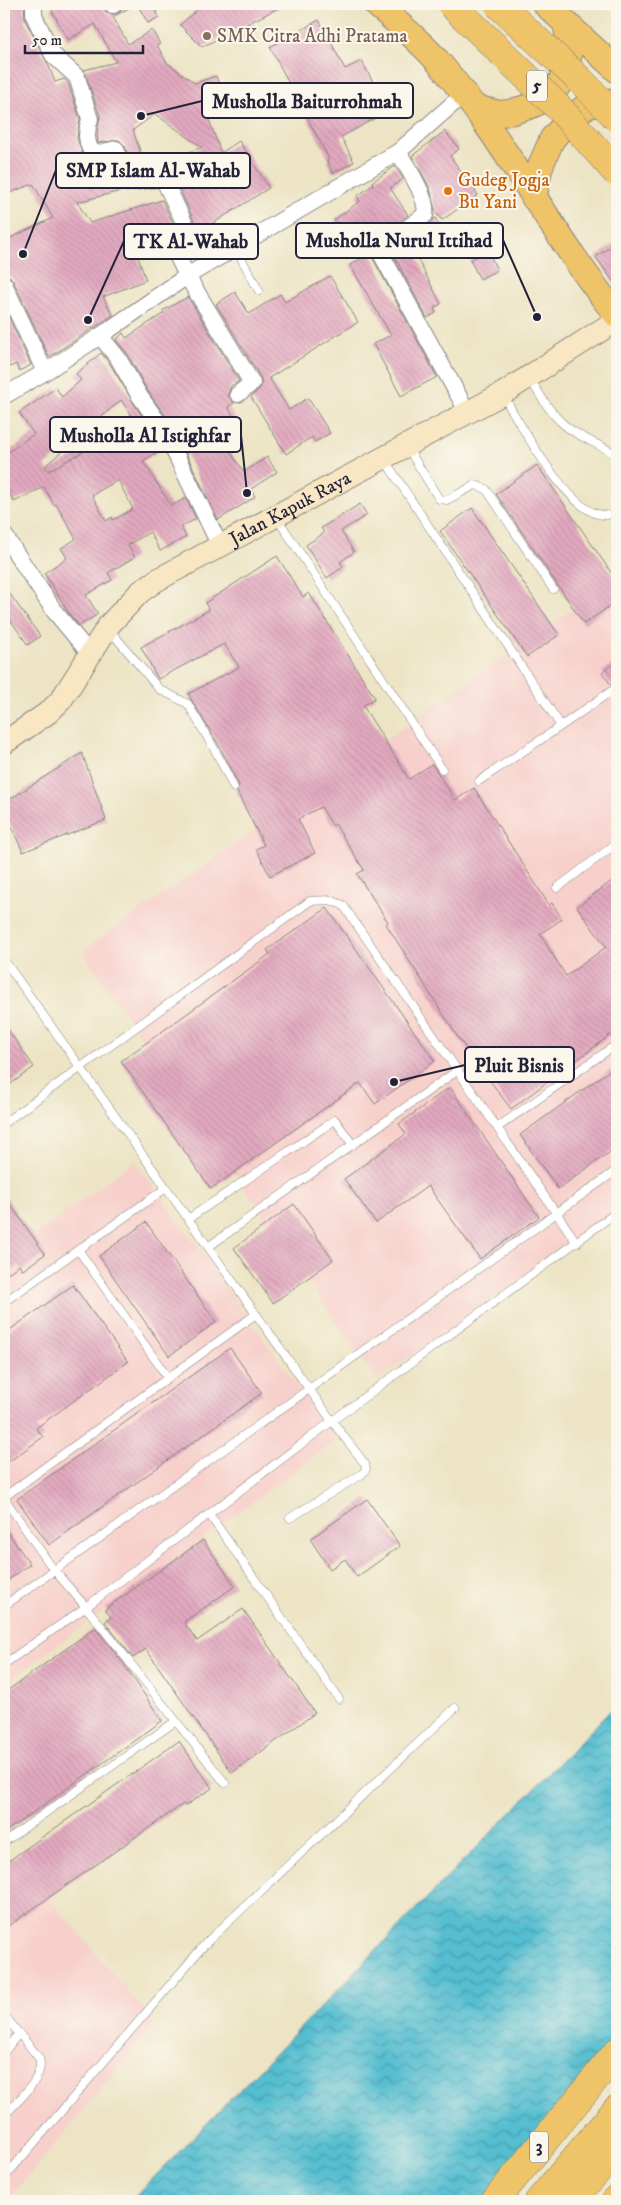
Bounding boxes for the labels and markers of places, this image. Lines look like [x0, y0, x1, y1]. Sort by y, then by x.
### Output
place label: SMK Citra Adhi Pratama [217, 25, 408, 48]
marker: SMK Citra Adhi Pratama [201, 30, 213, 42]
callout: Musholla Baiturrohmah [202, 83, 413, 118]
callout: SMP Islam Al-Wahab [56, 153, 250, 188]
place label: Gudeg Jogja Bu Yani [458, 169, 549, 214]
marker: Gudeg Jogja Bu Yani [442, 185, 454, 197]
callout: Musholla Nurul Ittihad [296, 223, 503, 258]
callout: TK Al-Wahab [124, 224, 258, 259]
callout: Musholla Al Istighfar [50, 417, 241, 452]
callout: Pluit Bisnis [465, 1047, 574, 1082]

